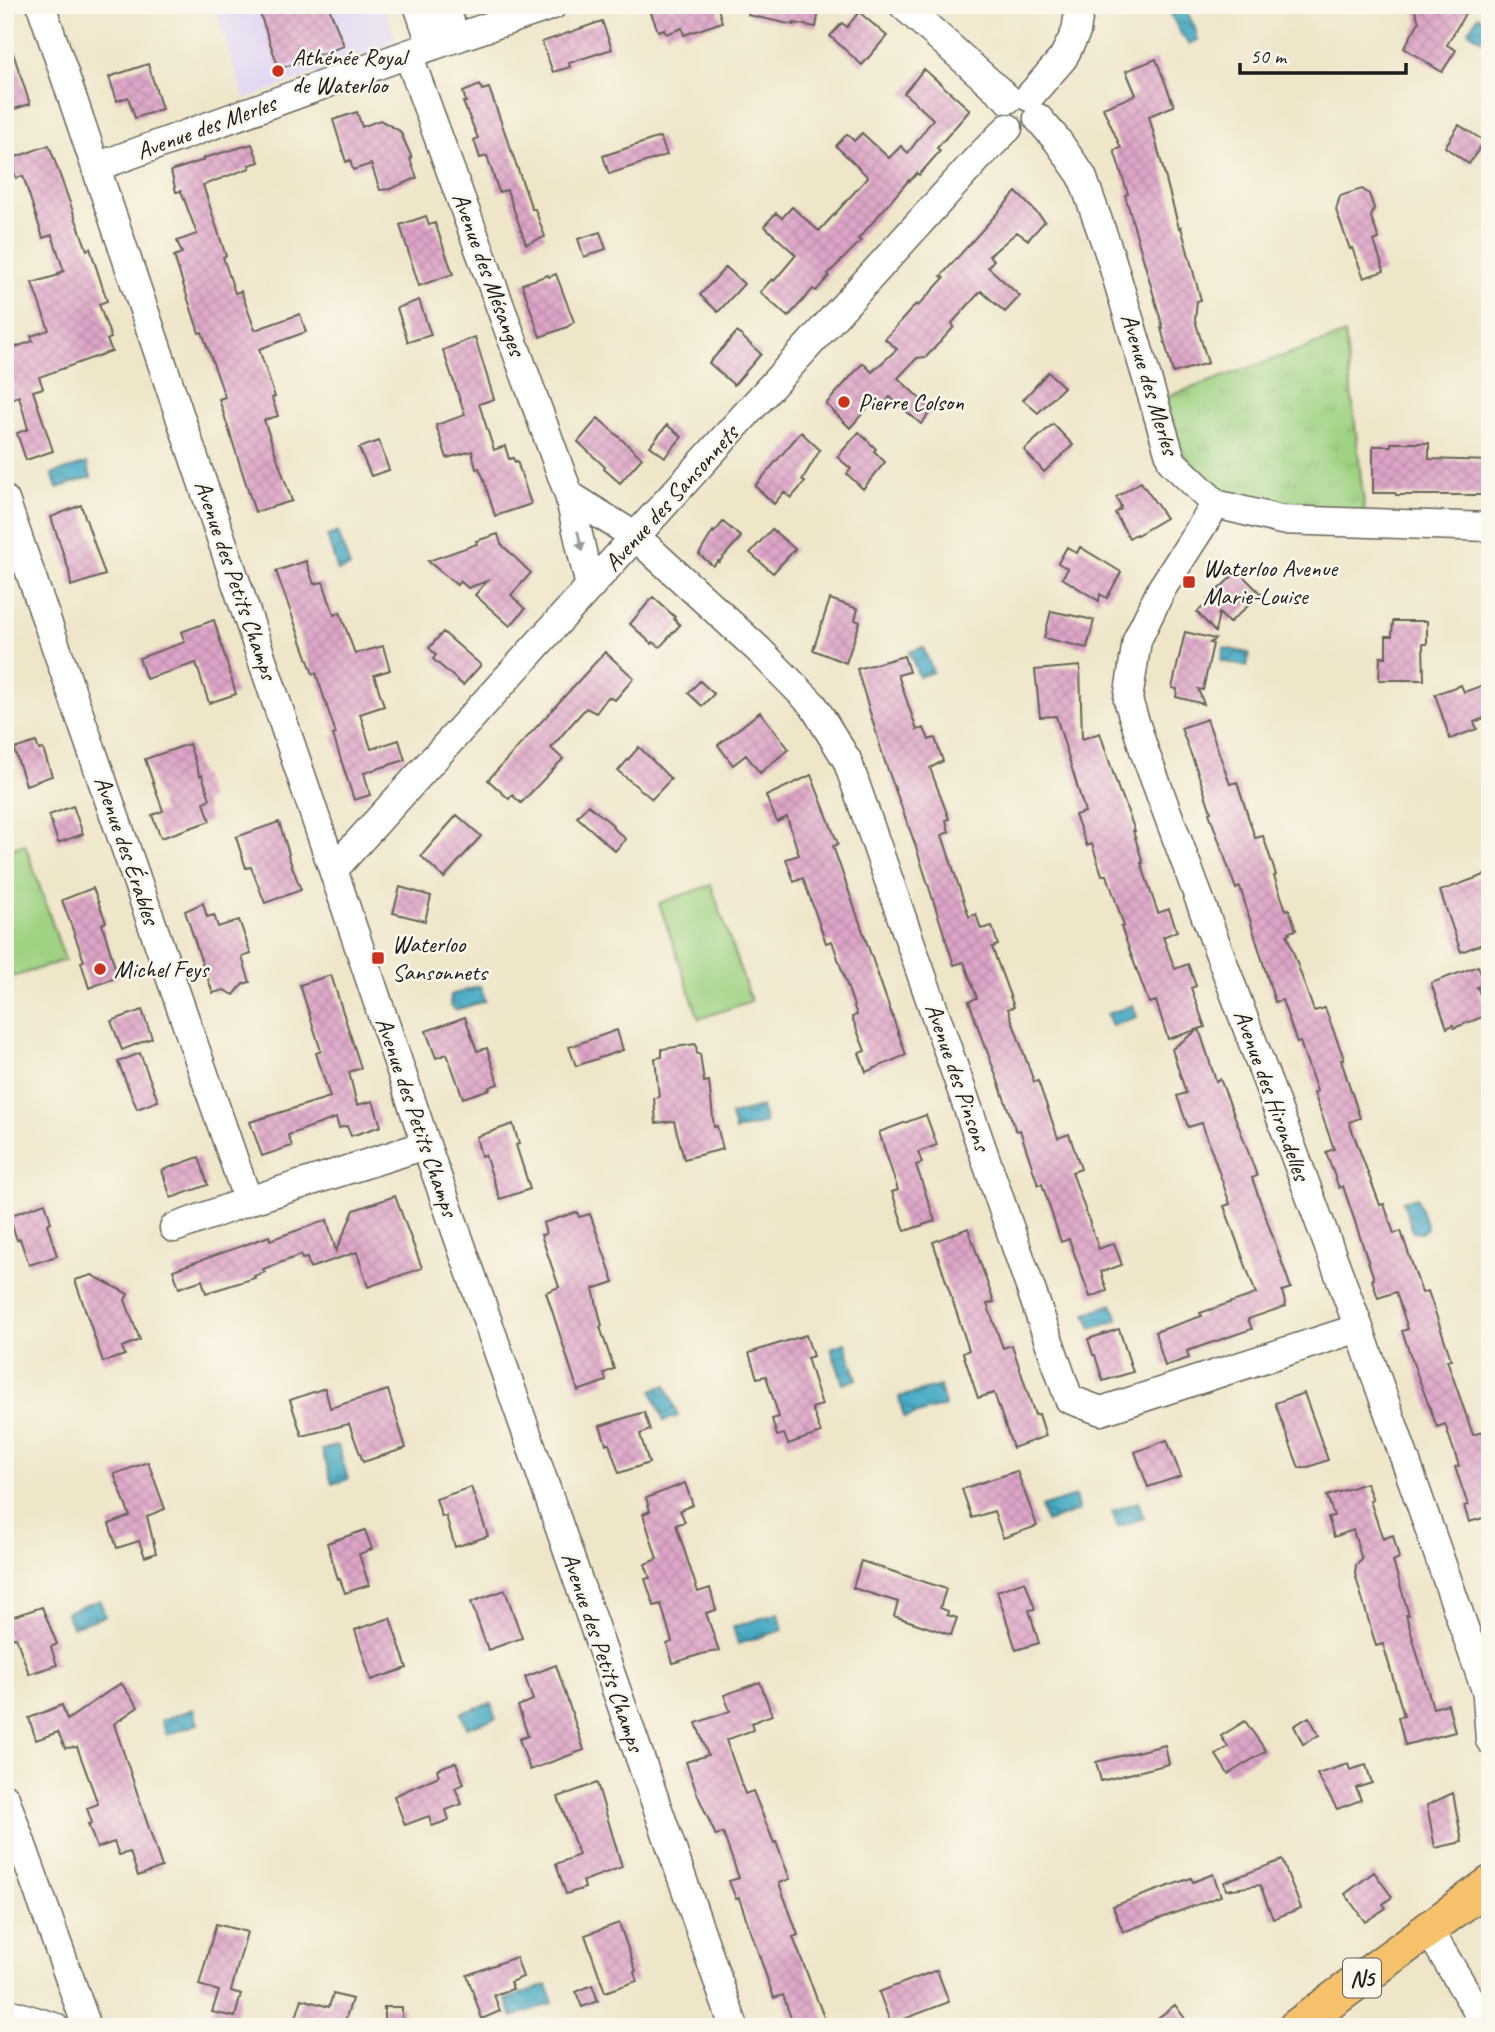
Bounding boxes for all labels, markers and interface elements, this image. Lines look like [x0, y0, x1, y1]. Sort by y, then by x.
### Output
scale bar [1240, 32, 1406, 76]
place label: Athénée Royal de Waterloo [292, 42, 410, 100]
text: 50 m [1250, 43, 1288, 69]
marker: Athénée Royal de Waterloo [270, 63, 286, 79]
street label: Avenue des Merles [132, 87, 282, 166]
street label: Avenue des Mésanges [446, 188, 533, 362]
street label: Avenue des Merles [1114, 310, 1187, 461]
place label: Pierre Colson [858, 387, 964, 417]
marker: Pierre Colson [836, 394, 852, 410]
street label: Avenue des Sansonnets [597, 417, 746, 577]
street label: Avenue des Petits Champs [188, 476, 285, 685]
one-way arrow [574, 530, 585, 552]
place label: Waterloo Avenue Marie-Louise [1203, 553, 1339, 611]
marker: Waterloo Avenue Marie-Louise [1181, 574, 1197, 590]
street label: Avenue des Érables [88, 772, 167, 931]
place label: Waterloo Sansonnets [392, 929, 489, 987]
marker: Waterloo Sansonnets [370, 950, 386, 966]
place label: Michel Feys [114, 954, 210, 984]
marker: Michel Feys [92, 961, 108, 977]
street label: Avenue des Pinsons [919, 999, 998, 1157]
street label: Avenue des Hirondelles [1227, 1006, 1318, 1187]
street label: Avenue des Petits Champs [369, 1013, 466, 1222]
street label: Avenue des Petits Champs [555, 1548, 652, 1757]
road number: N5 [1343, 1958, 1381, 1997]

